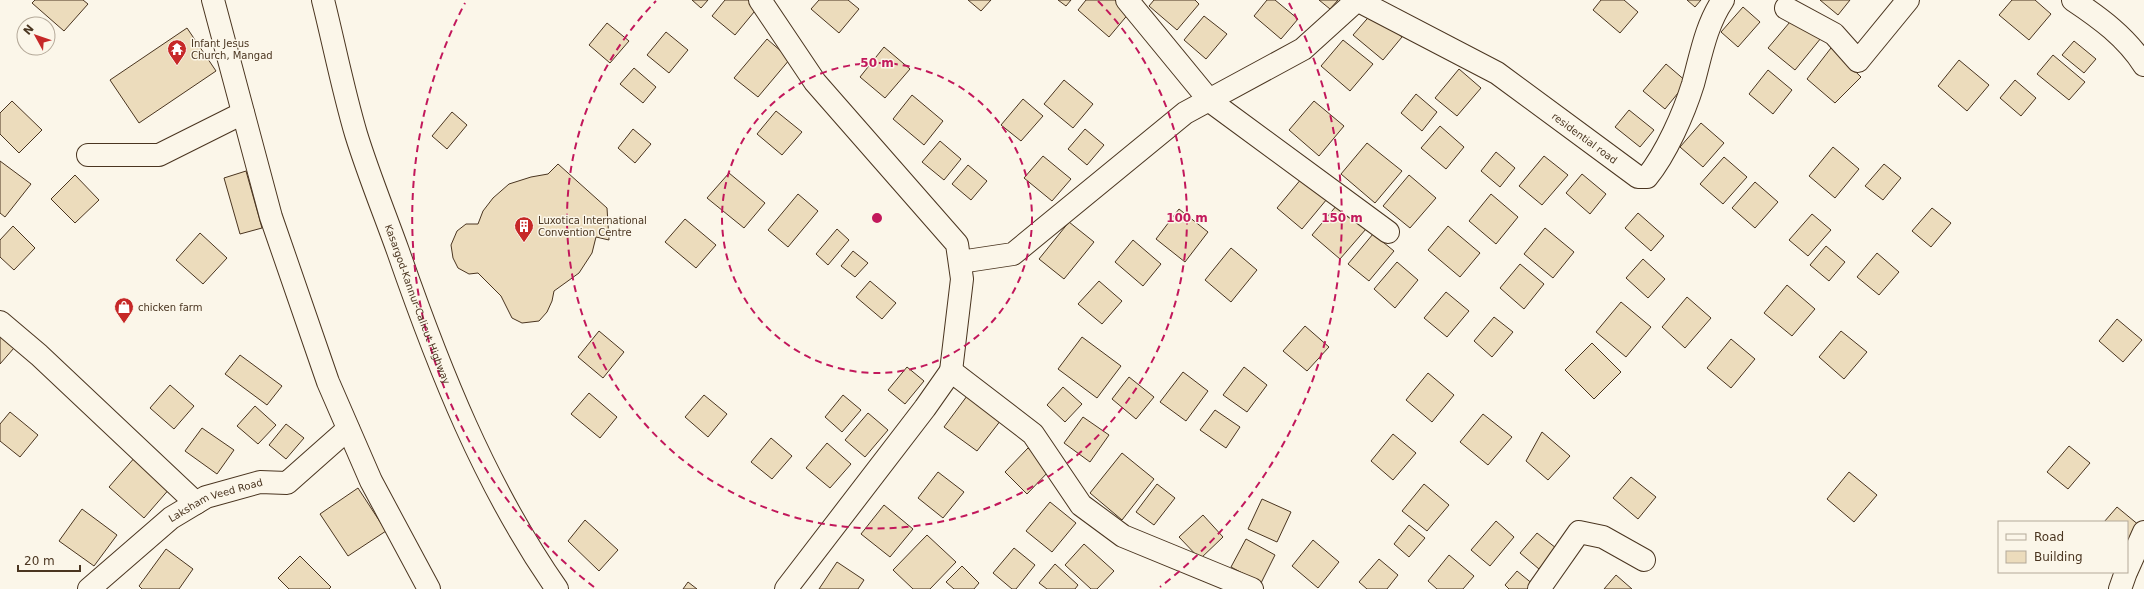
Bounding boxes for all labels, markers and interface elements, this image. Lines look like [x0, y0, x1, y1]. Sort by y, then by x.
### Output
north arrow [16, 16, 56, 56]
text: N [21, 22, 37, 38]
temple icon: Infant Jesus Church, Mangad [166, 38, 188, 66]
place label: Infant Jesus Church, Mangad [191, 38, 273, 61]
text: 50 m [860, 56, 894, 70]
street label: residential road [1550, 110, 1620, 165]
centre of rings [870, 211, 884, 225]
text: 100 m [1166, 211, 1208, 225]
text: 150 m [1321, 211, 1363, 225]
building icon: Luxotica International Convention Centre [513, 215, 535, 243]
place label: Luxotica International Convention Centre [538, 215, 647, 238]
street label: Kasargod-Kannur-Calicut Highway [383, 223, 453, 386]
shop icon: chicken farm [113, 296, 135, 324]
place label: chicken farm [138, 302, 203, 313]
street label: Laksham Veed Road [166, 476, 264, 524]
legend [1998, 521, 2128, 573]
text: Road [2034, 530, 2064, 544]
scale bar [18, 547, 80, 573]
text: Building [2034, 550, 2083, 564]
text: 20 m [24, 554, 55, 568]

